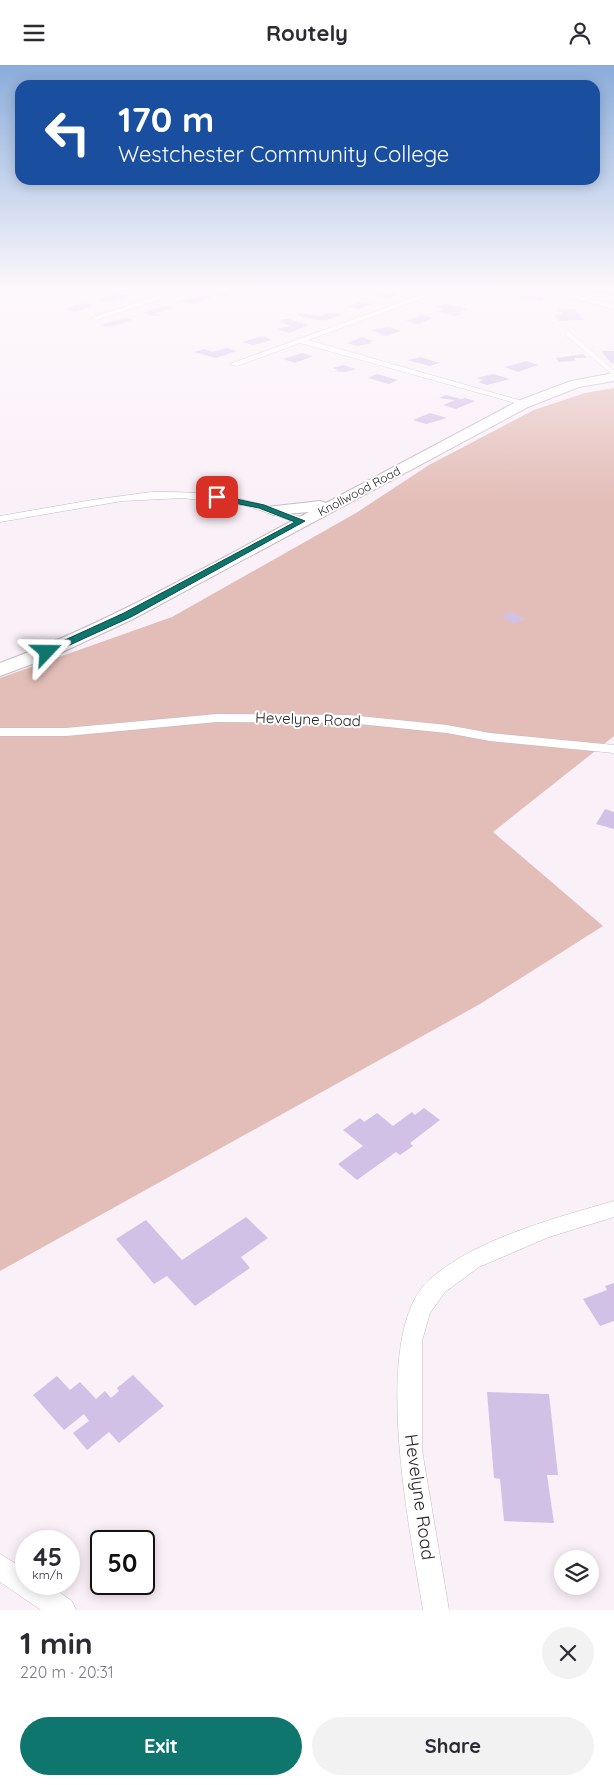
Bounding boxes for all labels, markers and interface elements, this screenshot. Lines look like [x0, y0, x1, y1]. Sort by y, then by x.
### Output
icon: menu [20, 19, 48, 47]
text: Routely [266, 19, 348, 47]
icon: person [566, 19, 594, 47]
text: 170 m [118, 97, 214, 141]
icon: left [35, 100, 100, 165]
text: Westchester Community College [118, 140, 449, 168]
street label: Knollwood Road [315, 463, 403, 519]
pin [196, 476, 238, 518]
icon: arrive [203, 483, 231, 511]
position arrow [20, 625, 72, 677]
street label: Hevelyne Road [255, 708, 361, 730]
street label: Hevelyne Road [400, 1433, 440, 1561]
speed limit sign: 50 [90, 1530, 155, 1595]
text: 45 [33, 1541, 62, 1572]
map controls [554, 1550, 599, 1595]
button: layers [554, 1550, 599, 1595]
text: km/h [32, 1567, 63, 1582]
text: 1 min [20, 1624, 93, 1662]
button: close [542, 1627, 594, 1679]
text: 220 m · 20:31 [20, 1662, 114, 1682]
button: Exit [20, 1717, 302, 1775]
button: Share [312, 1717, 594, 1775]

